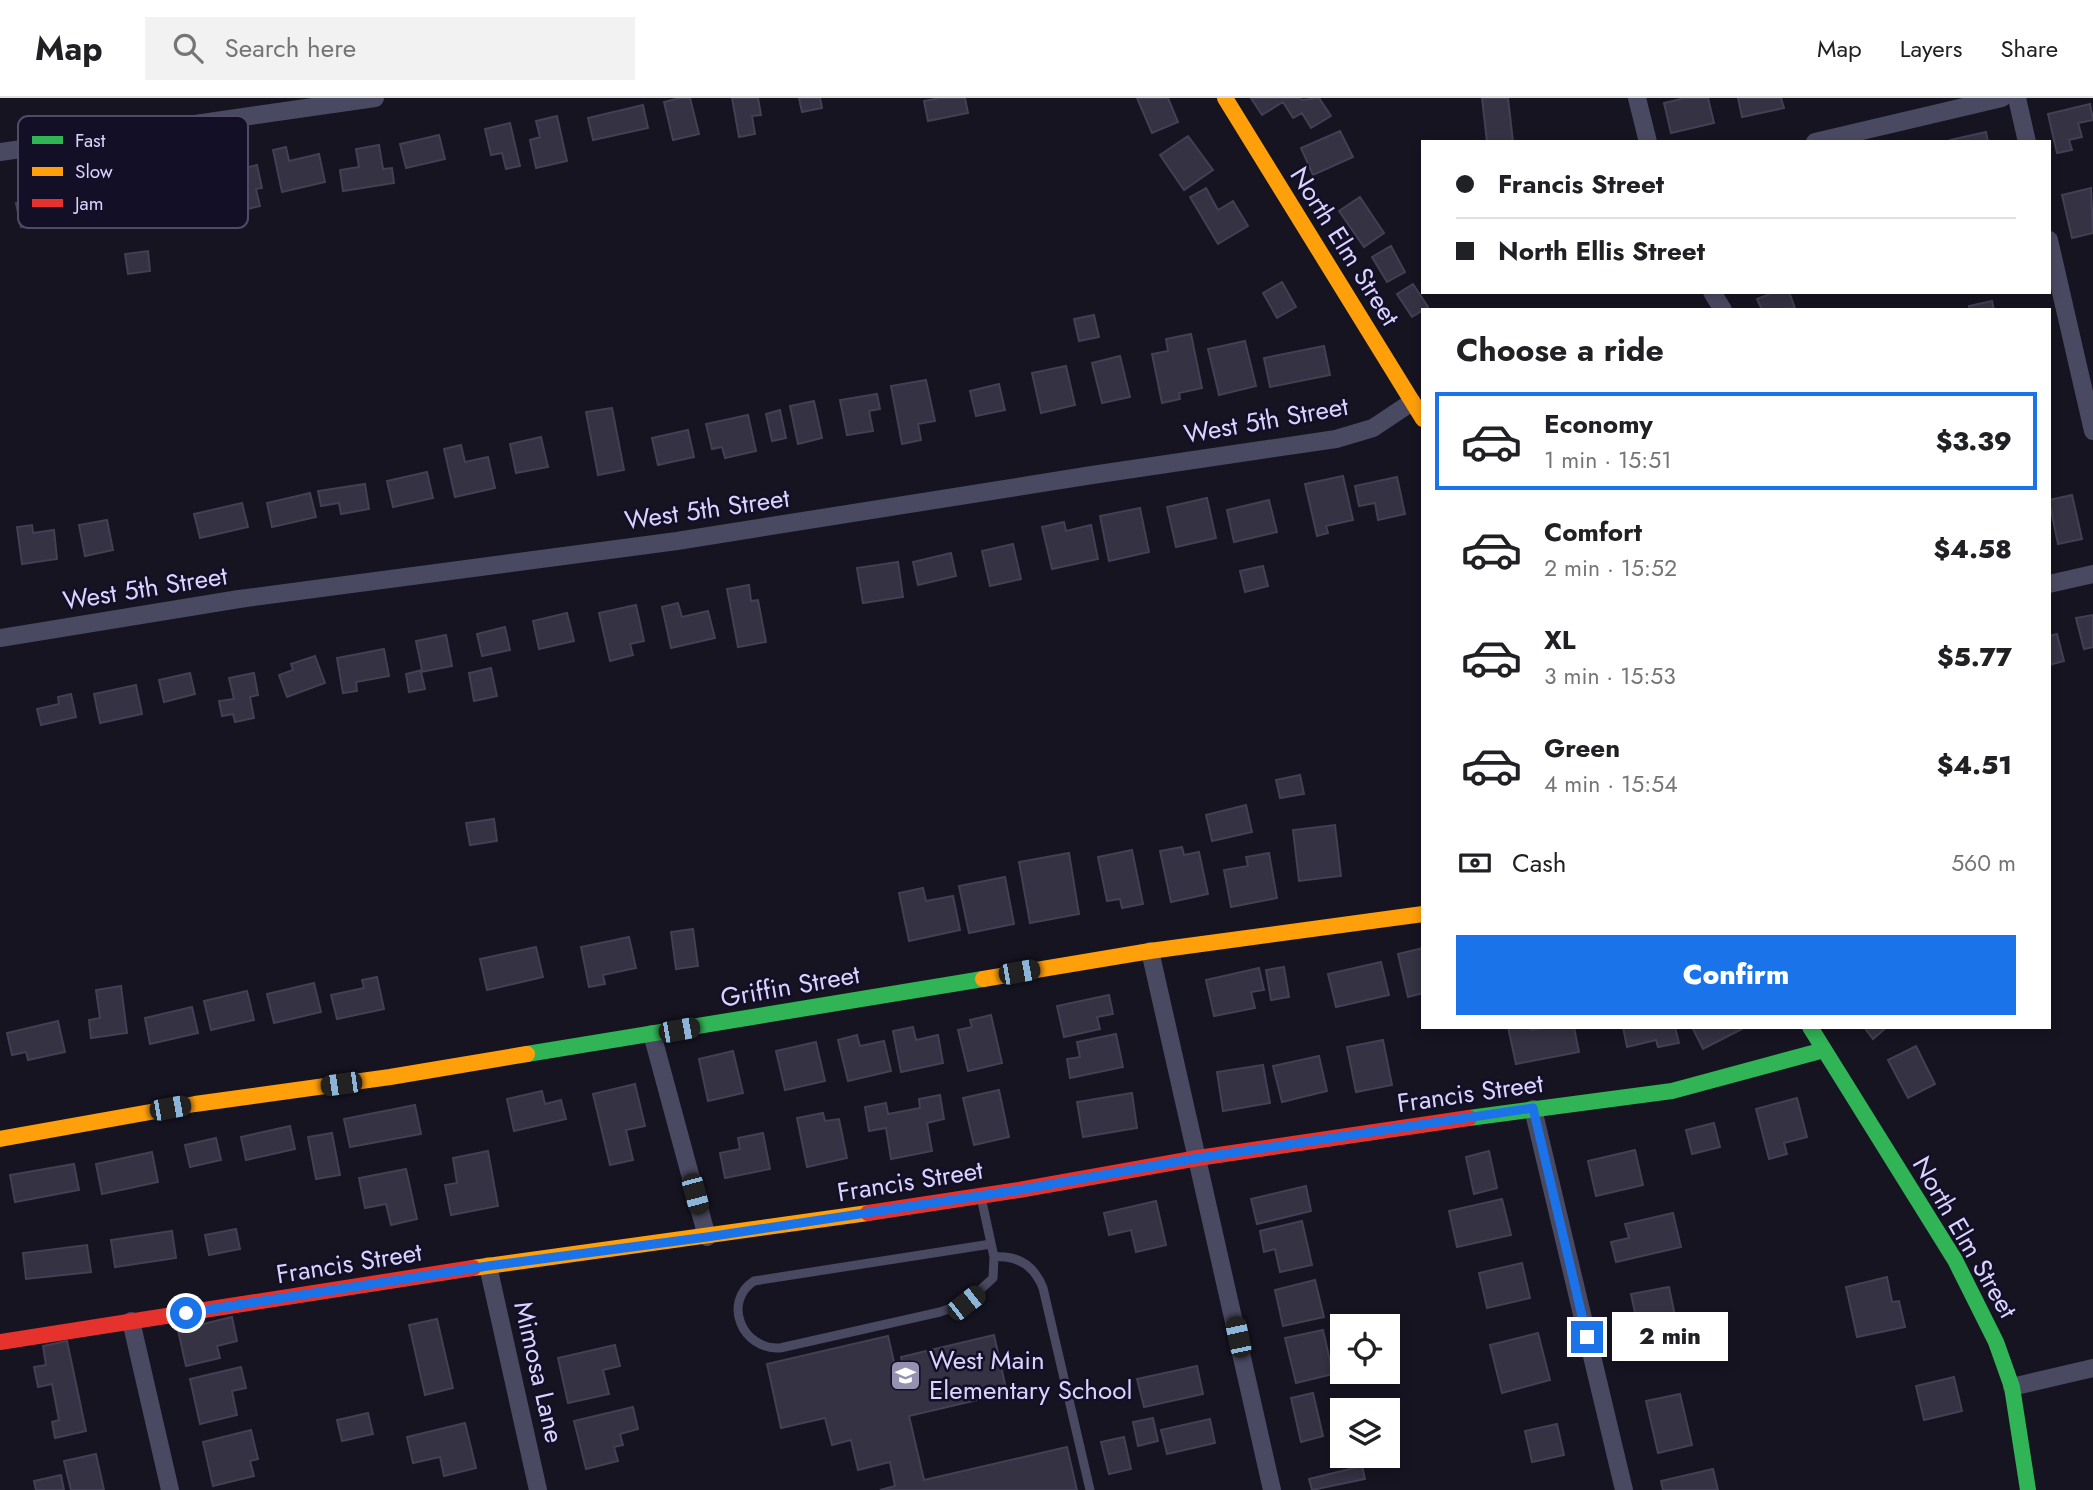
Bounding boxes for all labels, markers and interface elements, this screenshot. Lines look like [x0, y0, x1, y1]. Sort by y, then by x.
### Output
search box [145, 17, 635, 80]
text: Map [35, 25, 103, 72]
icon: search [169, 29, 207, 67]
text: Search here [225, 29, 356, 67]
text: Map [1817, 31, 1862, 66]
text: Layers [1900, 31, 1962, 66]
text: Share [2000, 31, 2058, 66]
legend [18, 116, 248, 228]
text: Fast [75, 127, 106, 154]
text: Slow [75, 158, 113, 185]
street label: North Elm Street [1281, 159, 1410, 334]
text: Francis Street [1498, 165, 1664, 203]
text: Jam [72, 190, 104, 217]
text: North Ellis Street [1498, 232, 1705, 270]
text: Choose a ride [1456, 327, 1664, 373]
street label: West 5th Street [1181, 387, 1352, 453]
text: Economy [1544, 405, 1653, 443]
icon: car [1460, 410, 1523, 473]
text: $3.39 [1936, 422, 2012, 460]
text: 1 min · 15:51 [1544, 443, 1672, 477]
street label: West 5th Street [622, 479, 793, 539]
text: Comfort [1544, 513, 1642, 551]
icon: car [1460, 518, 1523, 581]
text: $4.58 [1934, 530, 2012, 568]
text: 2 min · 15:52 [1544, 551, 1677, 585]
street label: West 5th Street [60, 556, 231, 620]
text: XL [1544, 621, 1576, 659]
icon: car [1460, 626, 1523, 689]
text: $5.77 [1937, 638, 2012, 676]
text: 3 min · 15:53 [1544, 659, 1676, 693]
text: Green [1544, 729, 1620, 767]
icon: car [1460, 734, 1523, 797]
text: $4.51 [1937, 746, 2012, 784]
text: 4 min · 15:54 [1544, 767, 1678, 801]
icon: cash [1456, 844, 1494, 882]
text: Cash [1512, 844, 1566, 882]
text: 560 m [1951, 846, 2016, 880]
button: Confirm [1456, 935, 2016, 1015]
street label: Griffin Street [717, 955, 863, 1017]
car [997, 958, 1042, 986]
car [657, 1016, 702, 1044]
street label: Francis Street [1395, 1064, 1546, 1122]
car [319, 1071, 364, 1097]
car [148, 1094, 193, 1122]
street label: North Elm Street [1903, 1149, 2027, 1326]
street label: Francis Street [834, 1151, 986, 1211]
car [680, 1171, 711, 1217]
street label: Francis Street [273, 1233, 425, 1293]
car [943, 1282, 990, 1324]
route start [170, 1297, 202, 1329]
street label: Mimosa Lane [504, 1297, 574, 1447]
callout: 2 min [1612, 1312, 1727, 1362]
car [1224, 1314, 1253, 1360]
map controls [1330, 1314, 1400, 1468]
button: locate [1330, 1314, 1400, 1384]
text: 2 min [1639, 1319, 1701, 1353]
route end [1571, 1321, 1603, 1353]
place label: West Main Elementary School [929, 1341, 1132, 1409]
school or university icon: West Main Elementary School [889, 1358, 923, 1392]
button: layers [1330, 1398, 1400, 1468]

